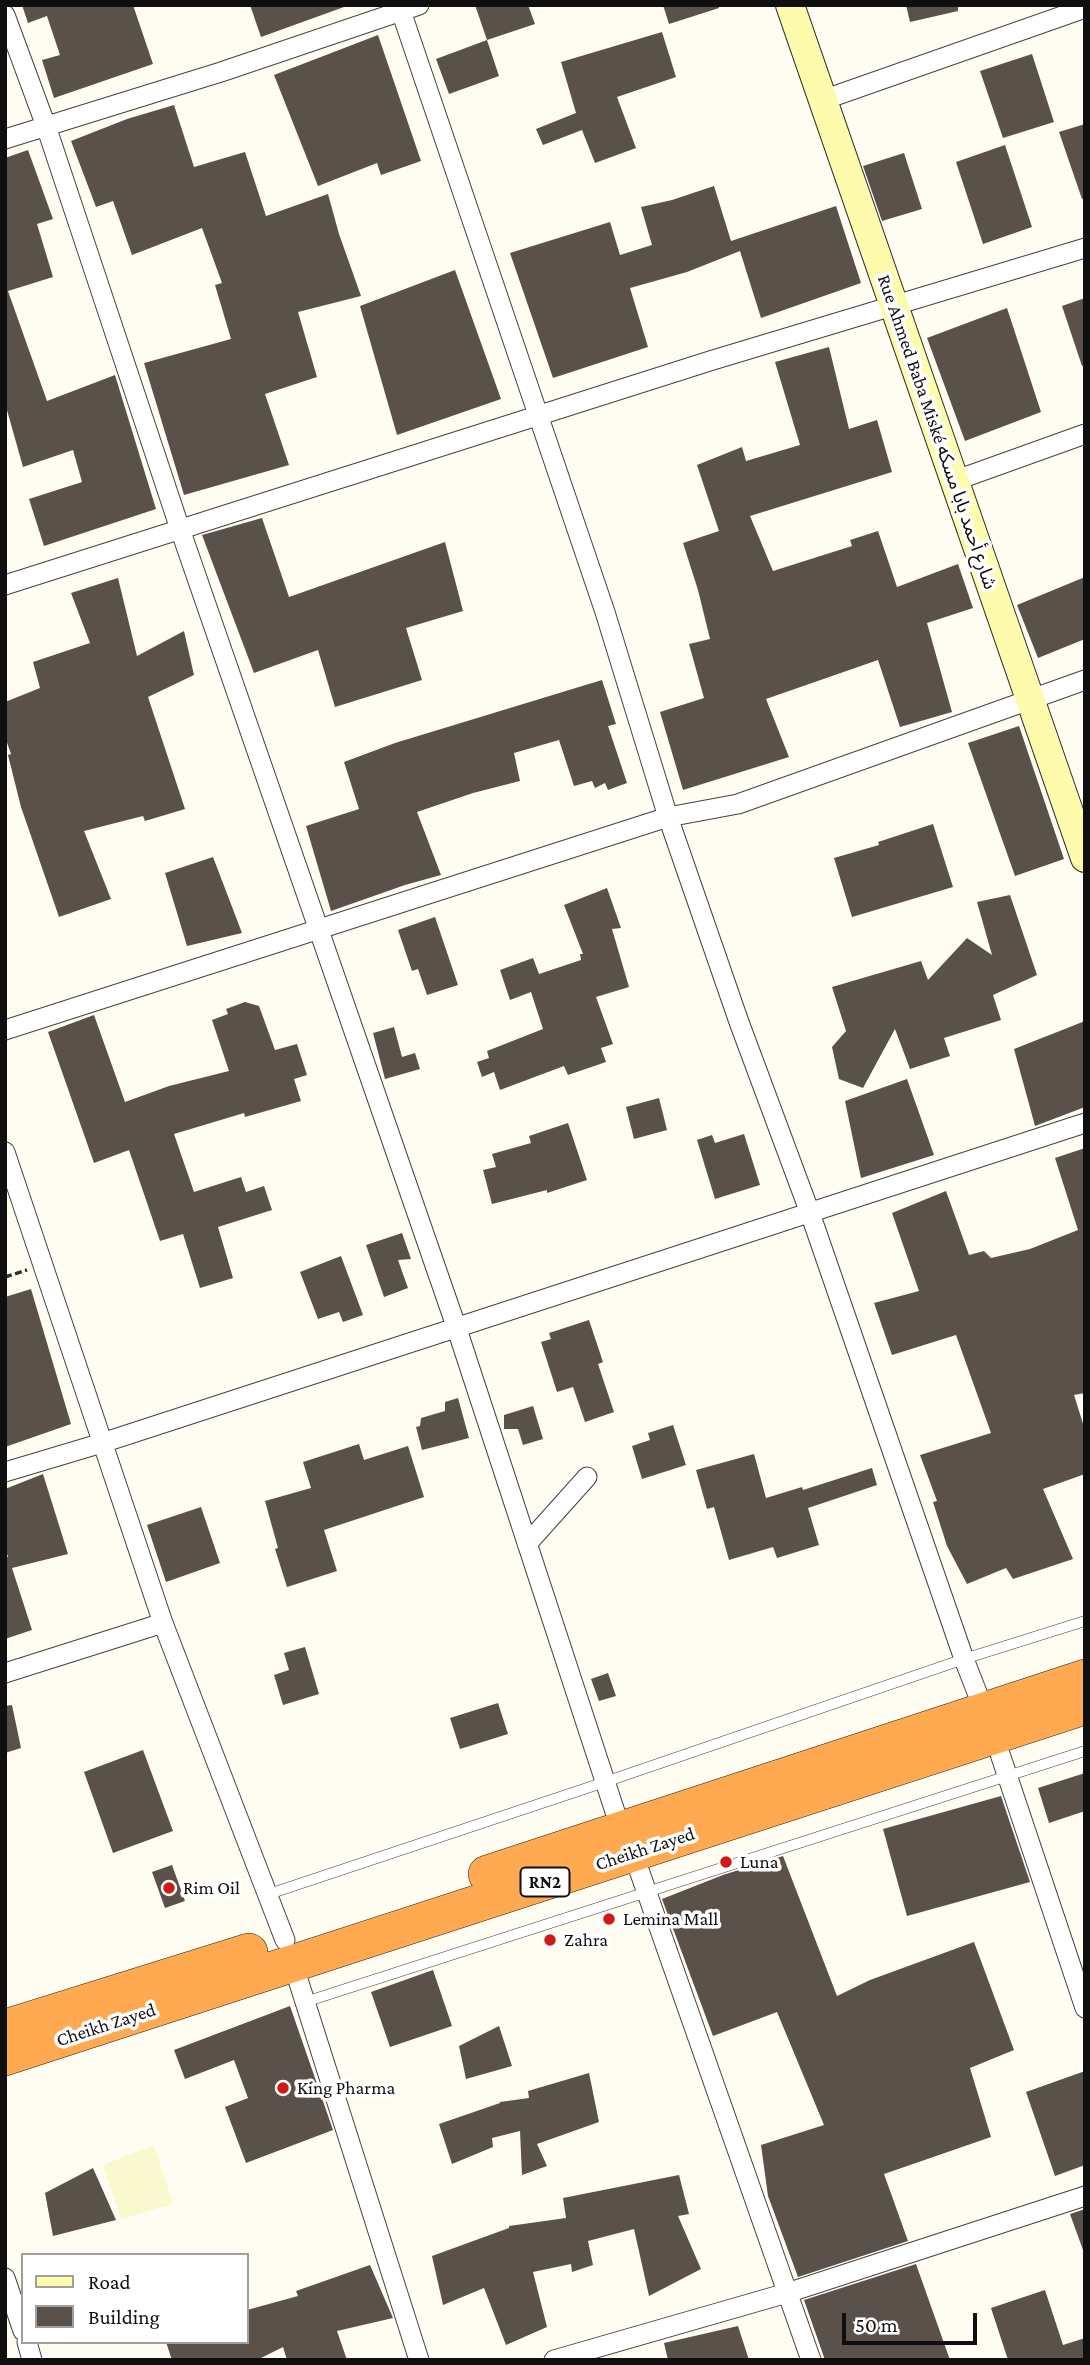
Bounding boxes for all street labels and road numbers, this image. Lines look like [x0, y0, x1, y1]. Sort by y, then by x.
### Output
street label: Rue Ahmed Baba Miské شارع أحمد بابا مسكه [872, 272, 1002, 592]
street label: Cheikh Zayed [592, 1822, 698, 1876]
road number: RN2 [520, 1868, 570, 1896]
street label: Cheikh Zayed [53, 1998, 159, 2052]

